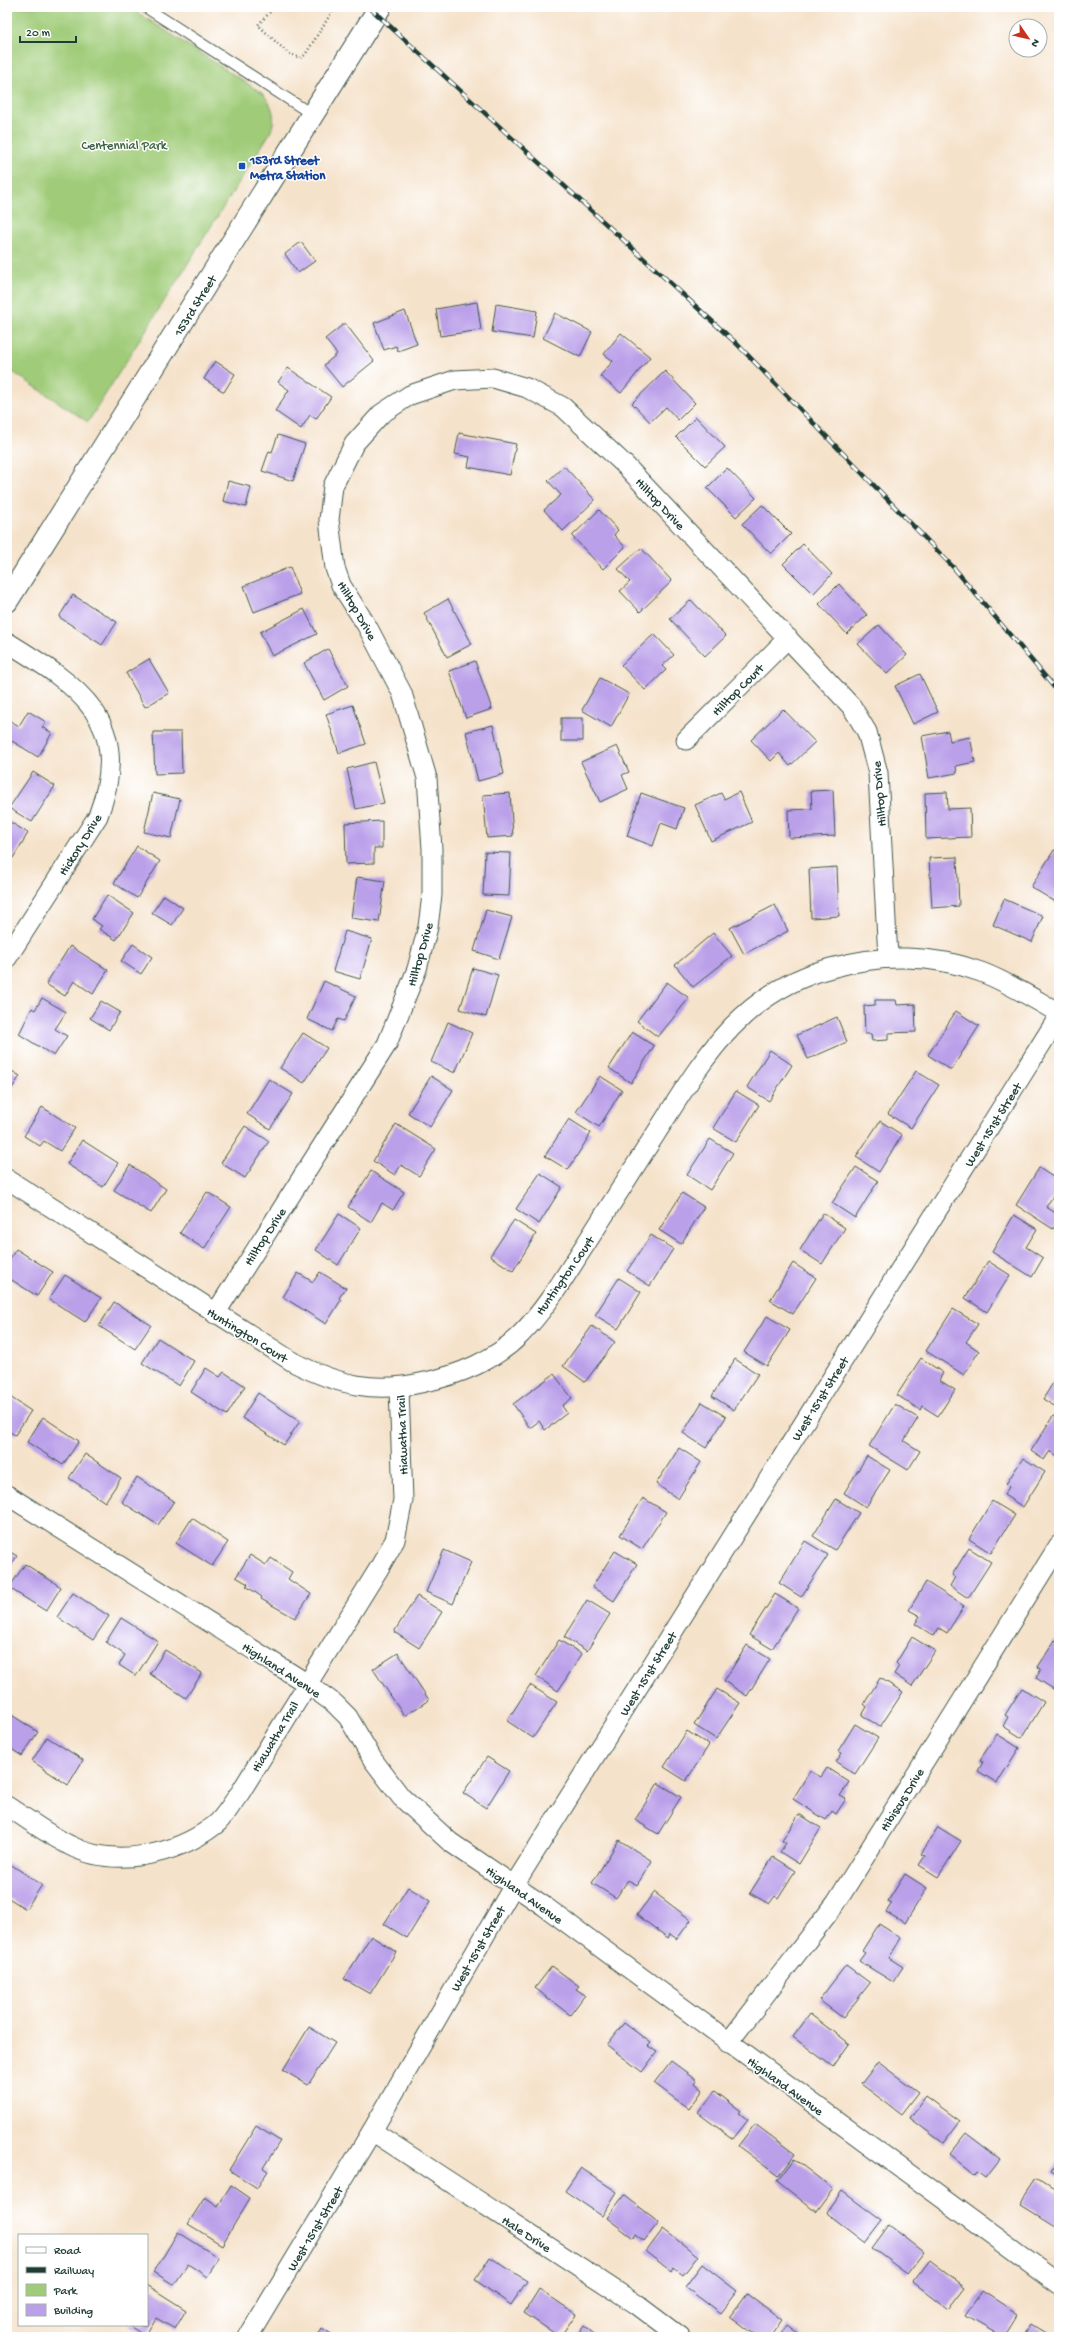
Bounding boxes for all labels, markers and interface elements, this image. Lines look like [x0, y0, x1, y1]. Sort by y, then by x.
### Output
scale bar [20, 18, 76, 44]
north arrow [1008, 18, 1048, 58]
text: 20 m [26, 27, 51, 41]
text: N [1028, 36, 1042, 49]
park label: Centennial Park [81, 139, 168, 154]
place label: 153rd Street Metra Station [249, 154, 326, 184]
marker: 153rd Street Metra Station [237, 161, 247, 171]
street label: 153rd Street [171, 272, 222, 340]
street label: Hilltop Drive [631, 476, 687, 534]
street label: Hilltop Drive [333, 579, 379, 644]
street label: Hilltop Court [710, 660, 769, 720]
street label: Hilltop Drive [870, 760, 891, 827]
street label: Hickory Drive [56, 812, 106, 879]
street label: Hilltop Drive [405, 921, 438, 988]
street label: West 151st Street [962, 1079, 1027, 1170]
street label: Hilltop Drive [242, 1205, 290, 1269]
street label: Huntington Court [533, 1233, 600, 1319]
street label: Huntington Court [203, 1305, 291, 1368]
street label: West 151st Street [789, 1353, 854, 1444]
street label: Hiawatha Trail [395, 1395, 412, 1475]
street label: West 151st Street [617, 1628, 682, 1719]
street label: Highland Avenue [239, 1640, 323, 1702]
street label: Hiawatha Trail [249, 1699, 303, 1775]
street label: Hibiscus Drive [878, 1766, 929, 1835]
street label: Highland Avenue [482, 1864, 565, 1928]
street label: West 151st Street [449, 1902, 511, 1995]
street label: Highland Avenue [743, 2054, 826, 2120]
street label: West 151st Street [285, 2183, 348, 2274]
street label: Hale Drive [498, 2214, 553, 2257]
legend [18, 2234, 148, 2326]
text: Road [54, 2245, 81, 2259]
text: Railway [54, 2265, 94, 2279]
text: Park [53, 2285, 79, 2299]
text: Building [53, 2305, 93, 2319]

